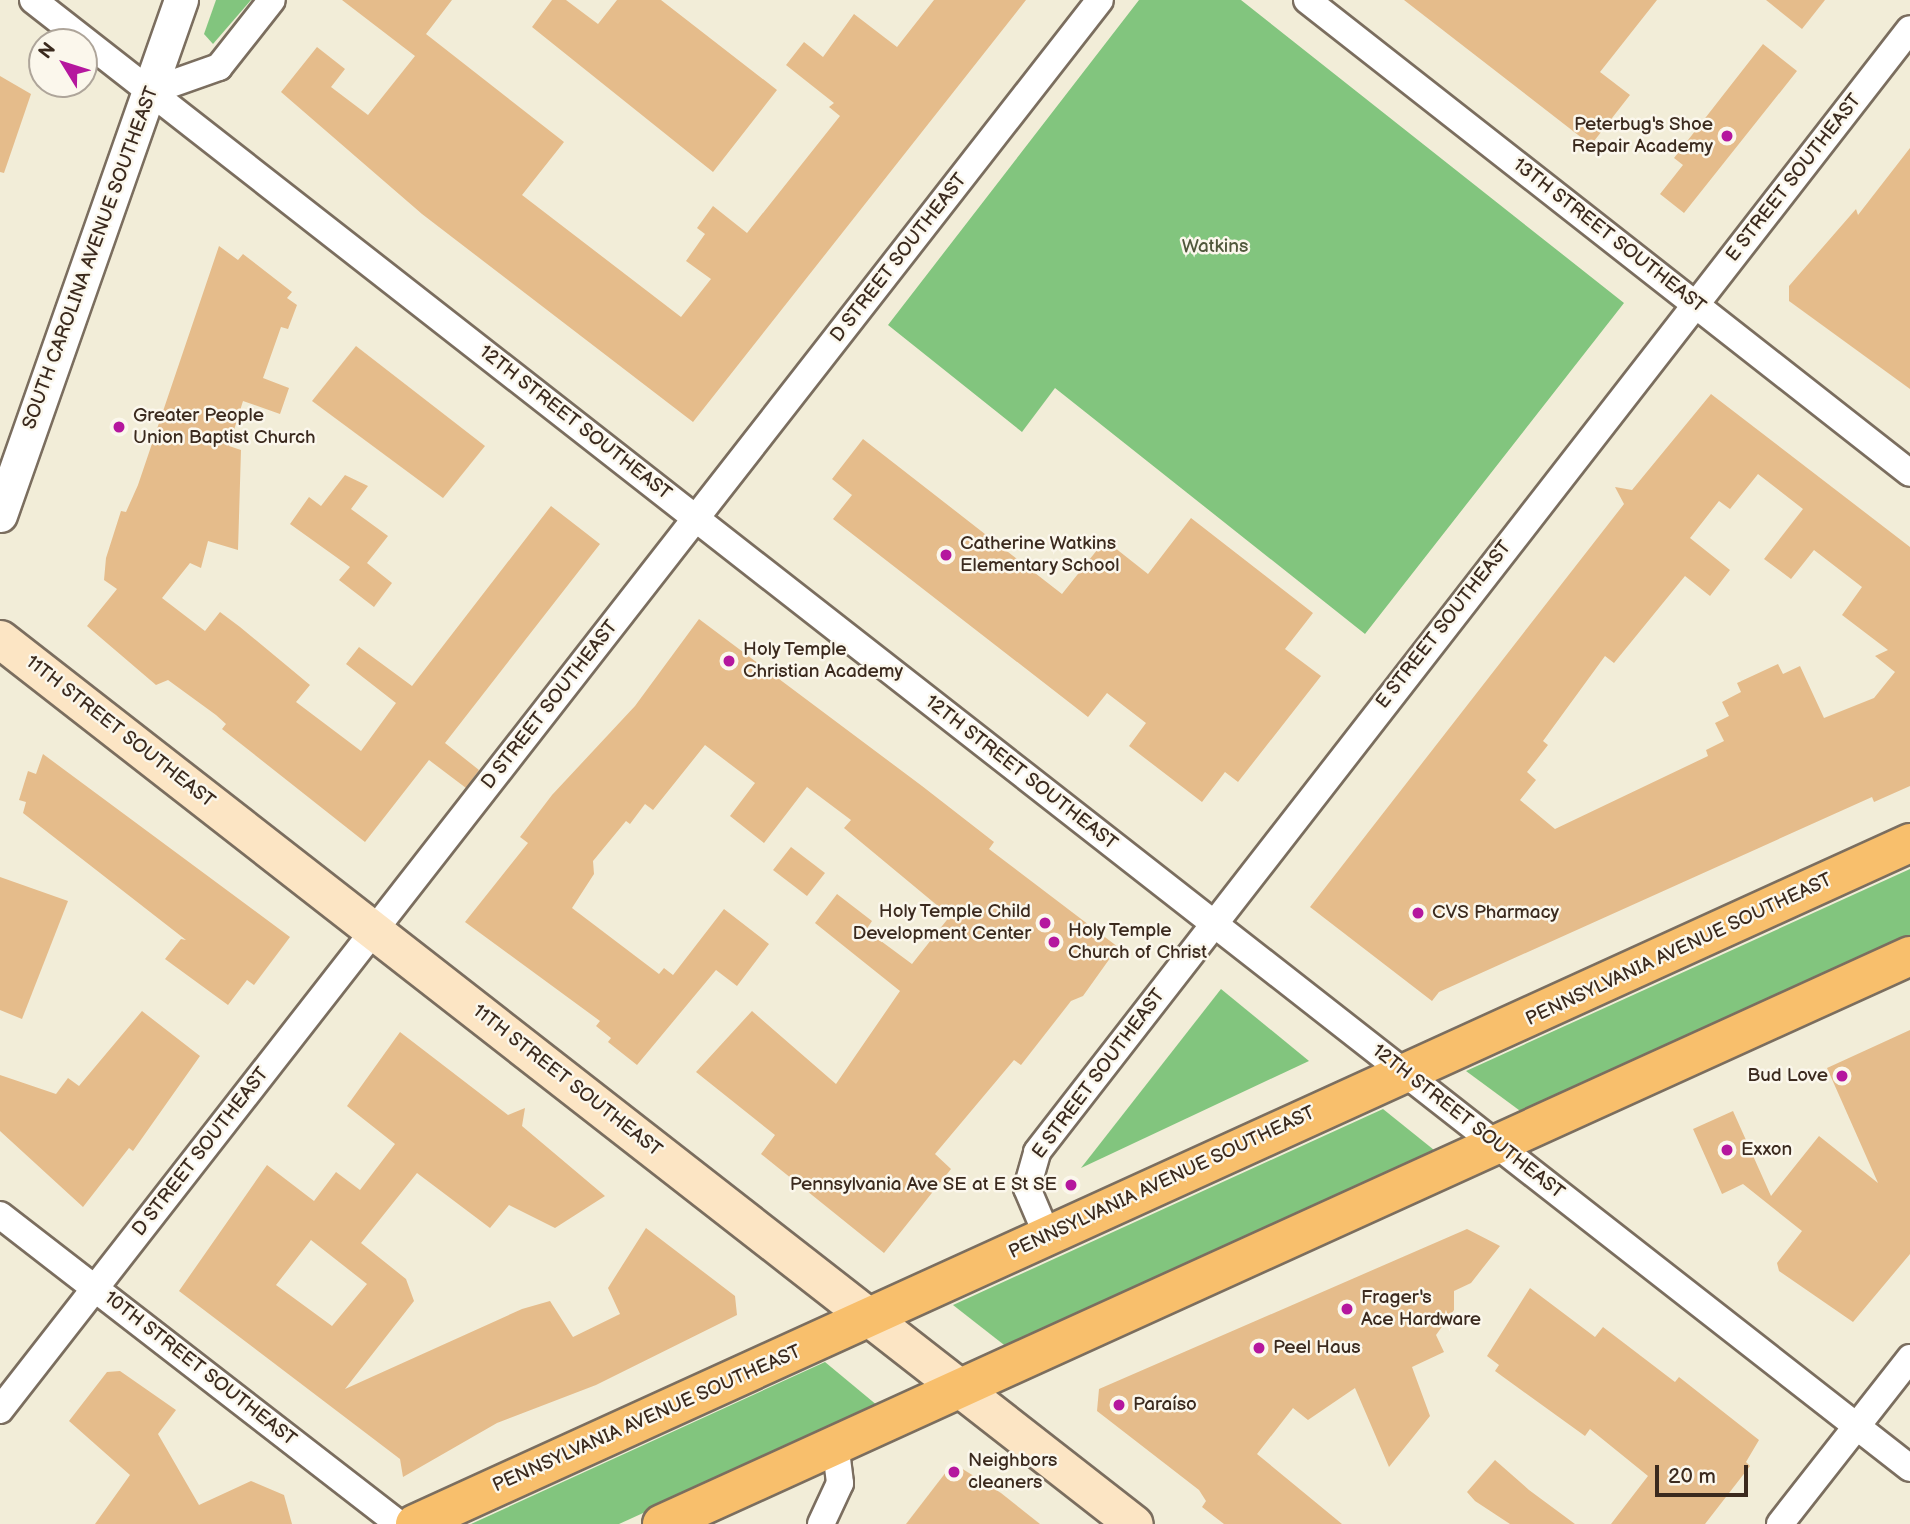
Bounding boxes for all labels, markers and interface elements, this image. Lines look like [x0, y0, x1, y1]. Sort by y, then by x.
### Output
north arrow [28, 28, 98, 98]
text: N [34, 38, 61, 64]
street label: SOUTH CAROLINA AVENUE SOUTHEAST [18, 83, 164, 433]
street label: E STREET SOUTHEAST [1721, 89, 1867, 267]
place label: Peterbug's Shoe Repair Academy [1571, 114, 1713, 158]
marker: Peterbug's Shoe Repair Academy [1719, 128, 1735, 144]
street label: 13TH STREET SOUTHEAST [1508, 153, 1710, 319]
street label: D STREET SOUTHEAST [826, 169, 972, 347]
park label: Watkins [1182, 236, 1248, 258]
street label: 12TH STREET SOUTHEAST [474, 341, 676, 505]
place label: Greater People Union Baptist Church [133, 405, 316, 449]
marker: Greater People Union Baptist Church [111, 419, 127, 435]
place label: Catherine Watkins Elementary School [960, 533, 1121, 577]
street label: E STREET SOUTHEAST [1371, 536, 1517, 714]
marker: Catherine Watkins Elementary School [938, 547, 954, 563]
street label: D STREET SOUTHEAST [477, 616, 623, 794]
place label: Holy Temple Christian Academy [743, 639, 903, 683]
street label: 11TH STREET SOUTHEAST [21, 651, 219, 813]
marker: Holy Temple Christian Academy [721, 653, 737, 669]
street label: 12TH STREET SOUTHEAST [920, 691, 1122, 855]
street label: PENNSYLVANIA AVENUE SOUTHEAST [1522, 869, 1836, 1031]
place label: Holy Temple Child Development Center [853, 901, 1031, 945]
place label: CVS Pharmacy [1432, 902, 1559, 924]
marker: CVS Pharmacy [1410, 905, 1426, 921]
marker: Holy Temple Child Development Center [1037, 915, 1053, 931]
place label: Holy Temple Church of Christ [1068, 920, 1207, 964]
marker: Holy Temple Church of Christ [1046, 934, 1062, 950]
street label: E STREET SOUTHEAST [1028, 984, 1170, 1164]
street label: 11TH STREET SOUTHEAST [468, 1000, 666, 1162]
street label: 12TH STREET SOUTHEAST [1367, 1040, 1569, 1204]
street label: D STREET SOUTHEAST [128, 1063, 274, 1241]
place label: Bud Love [1747, 1065, 1828, 1087]
marker: Bud Love [1834, 1068, 1850, 1084]
street label: PENNSYLVANIA AVENUE SOUTHEAST [1005, 1102, 1319, 1264]
place label: Exxon [1741, 1139, 1792, 1161]
marker: Exxon [1719, 1142, 1735, 1158]
place label: Pennsylvania Ave SE at E St SE [789, 1174, 1057, 1196]
marker: Pennsylvania Ave SE at E St SE [1063, 1177, 1079, 1193]
street label: 10TH STREET SOUTHEAST [99, 1287, 301, 1451]
place label: Frager's Ace Hardware [1361, 1287, 1481, 1331]
marker: Frager's Ace Hardware [1339, 1301, 1355, 1317]
place label: Peel Haus [1273, 1337, 1361, 1359]
street label: PENNSYLVANIA AVENUE SOUTHEAST [489, 1340, 805, 1498]
marker: Peel Haus [1251, 1340, 1267, 1356]
place label: Paraíso [1133, 1394, 1197, 1416]
marker: Paraíso [1111, 1397, 1127, 1413]
place label: Neighbors cleaners [968, 1450, 1057, 1494]
scale bar [1658, 1450, 1751, 1494]
marker: Neighbors cleaners [946, 1464, 962, 1480]
text: 20 m [1668, 1464, 1716, 1489]

